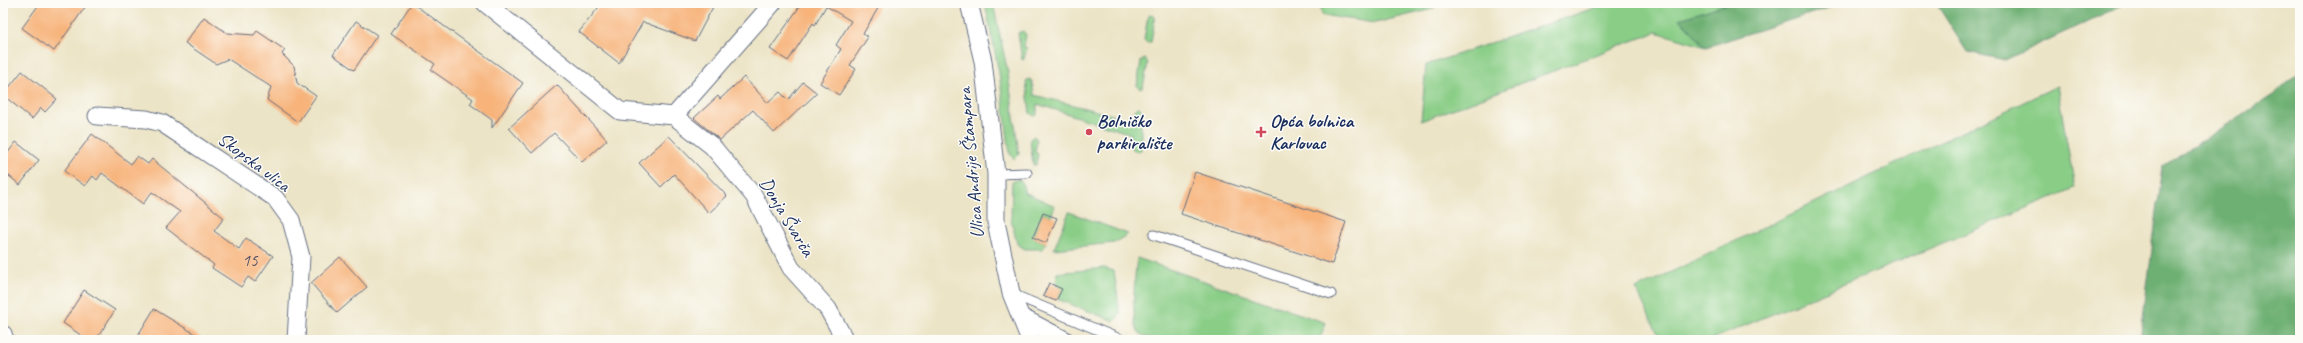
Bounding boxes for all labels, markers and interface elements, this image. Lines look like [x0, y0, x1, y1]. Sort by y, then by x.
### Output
street label: Ulica Andrije Štampara [952, 85, 990, 239]
place label: Bolničko parkiralište [1097, 109, 1173, 155]
place label: Opća bolnica Karlovac [1270, 109, 1355, 155]
marker: Opća bolnica Karlovac [1255, 126, 1267, 138]
street label: Skopska ulica [213, 127, 296, 198]
marker: Bolničko parkiralište [1084, 127, 1094, 137]
street label: Donja Švarča [754, 173, 821, 262]
house number: 15 [242, 250, 259, 271]

